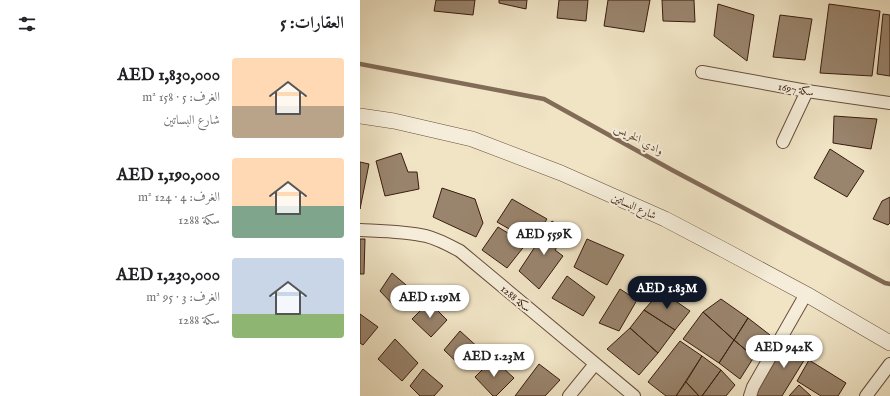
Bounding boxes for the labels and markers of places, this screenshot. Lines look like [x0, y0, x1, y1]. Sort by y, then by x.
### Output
pin: AED 559K [503, 222, 585, 256]
pin: AED 1.83M [621, 276, 713, 310]
pin: AED 1.19M [384, 285, 476, 319]
pin: AED 942K [743, 335, 825, 369]
pin: AED 1.23M [448, 344, 540, 378]

